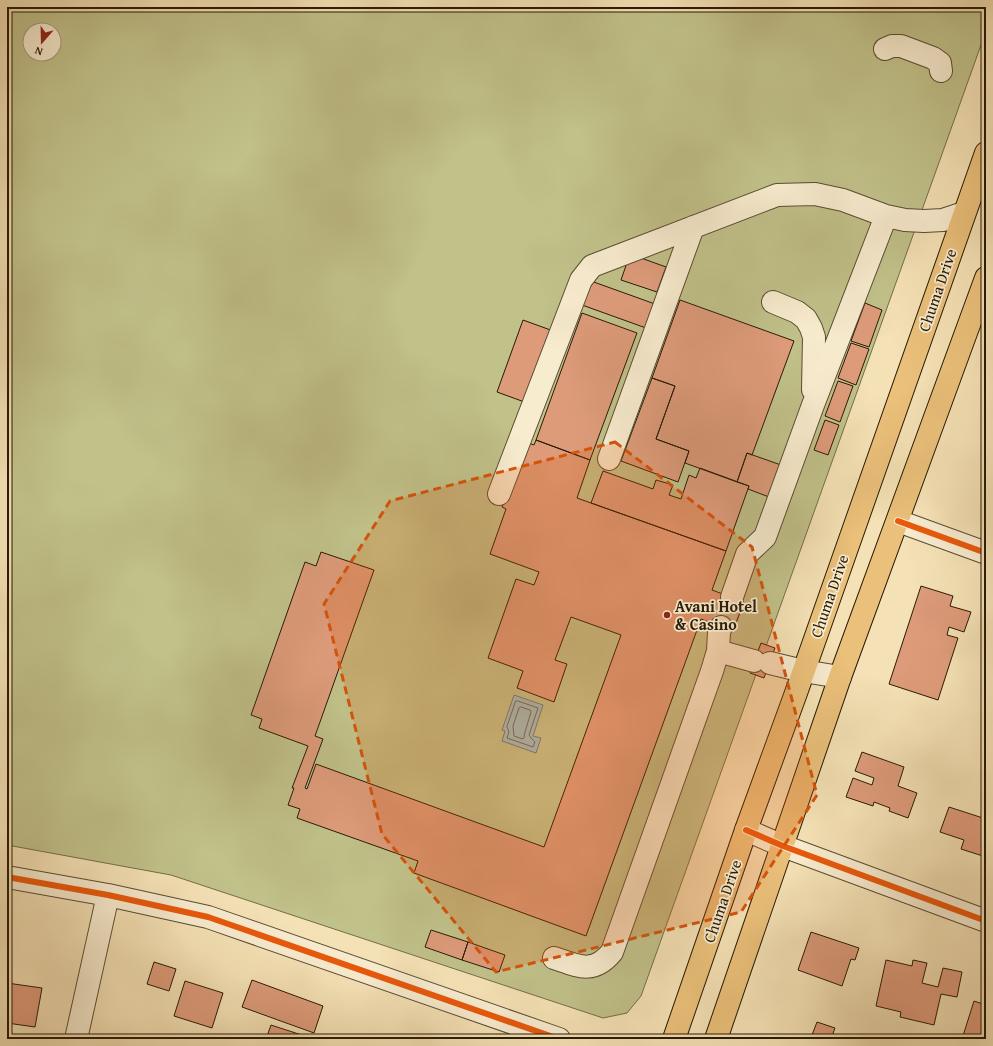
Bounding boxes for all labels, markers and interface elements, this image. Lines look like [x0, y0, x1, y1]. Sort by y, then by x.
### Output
north arrow [22, 22, 62, 62]
text: N [32, 42, 45, 60]
street label: Chuma Drive [912, 245, 962, 335]
street label: Chuma Drive [804, 551, 854, 641]
place label: Avani Hotel & Casino [675, 594, 757, 636]
marker: Avani Hotel & Casino [662, 610, 672, 620]
street label: Chuma Drive [697, 856, 747, 946]

